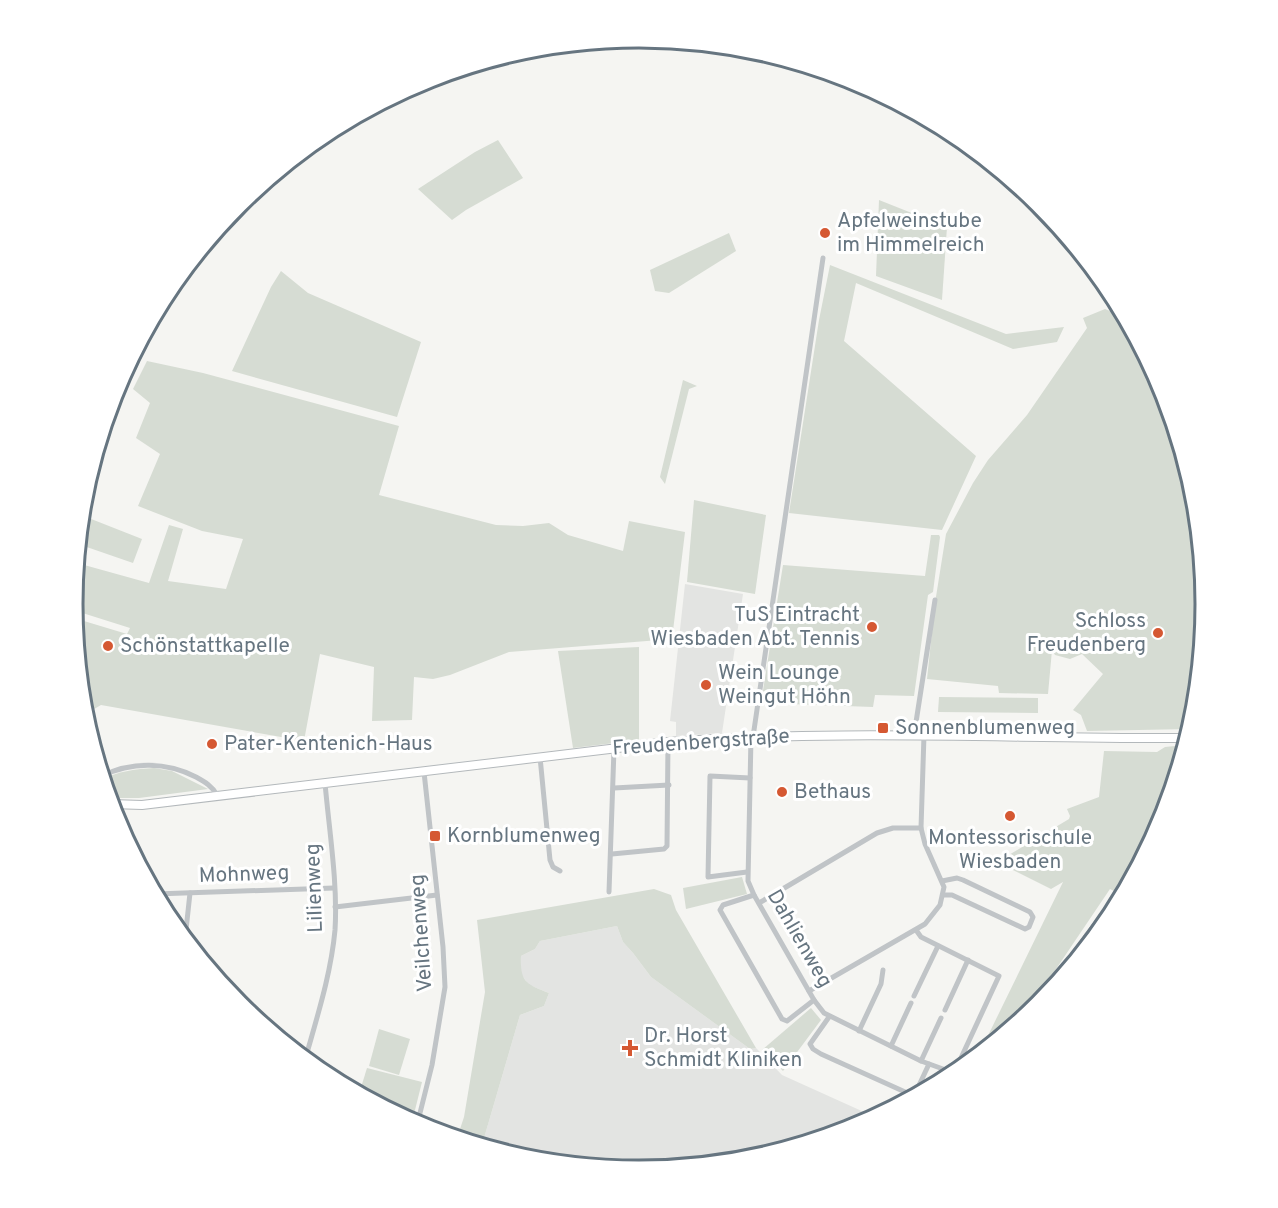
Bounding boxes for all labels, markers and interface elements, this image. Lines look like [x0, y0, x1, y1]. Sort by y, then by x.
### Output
place label: Apfelweinstube im Himmelreich [837, 208, 985, 259]
marker: Apfelweinstube im Himmelreich [818, 226, 832, 240]
place label: TuS Eintracht Wiesbaden Abt. Tennis [650, 602, 860, 653]
place label: Schloss Freudenberg [1027, 608, 1146, 659]
marker: TuS Eintracht Wiesbaden Abt. Tennis [865, 620, 879, 634]
marker: Schloss Freudenberg [1151, 626, 1165, 640]
place label: Schönstattkapelle [120, 633, 290, 660]
marker: Schönstattkapelle [101, 639, 115, 653]
place label: Wein Lounge Weingut Höhn [718, 660, 851, 711]
marker: Wein Lounge Weingut Höhn [699, 678, 713, 692]
place label: Sonnenblumenweg [895, 715, 1075, 742]
marker: Sonnenblumenweg [876, 721, 890, 735]
street label: Freudenbergstraße [611, 723, 791, 763]
place label: Pater-Kentenich-Haus [224, 731, 433, 758]
marker: Pater-Kentenich-Haus [205, 737, 219, 751]
place label: Bethaus [794, 779, 871, 806]
marker: Bethaus [775, 785, 789, 799]
marker: Montessorischule Wiesbaden [1003, 809, 1017, 823]
place label: Kornblumenweg [447, 823, 601, 850]
place label: Montessorischule Wiesbaden [928, 825, 1092, 876]
marker: Kornblumenweg [428, 829, 442, 843]
street label: Lilienweg [300, 843, 330, 933]
street label: Mohnweg [198, 860, 290, 890]
street label: Veilchenweg [404, 873, 440, 993]
street label: Dahlienweg [760, 885, 838, 993]
place label: Dr. Horst Schmidt Kliniken [644, 1023, 802, 1074]
marker: Dr. Horst Schmidt Kliniken [621, 1039, 639, 1057]

